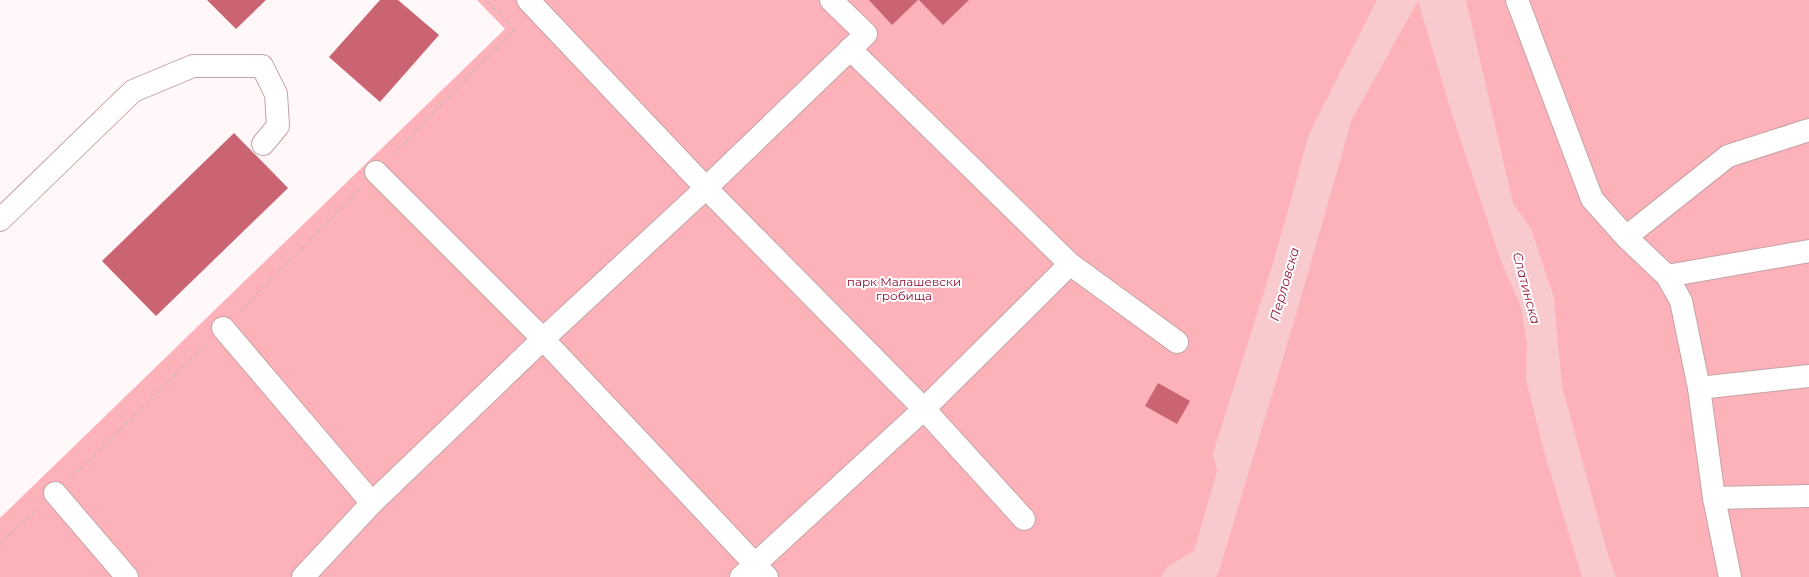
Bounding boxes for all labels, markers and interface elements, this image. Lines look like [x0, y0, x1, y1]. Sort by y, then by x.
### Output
water label: Перловска [1266, 245, 1302, 323]
water label: Слатинска [1510, 250, 1544, 326]
park label: парк Малашевски гробища [847, 274, 961, 303]

